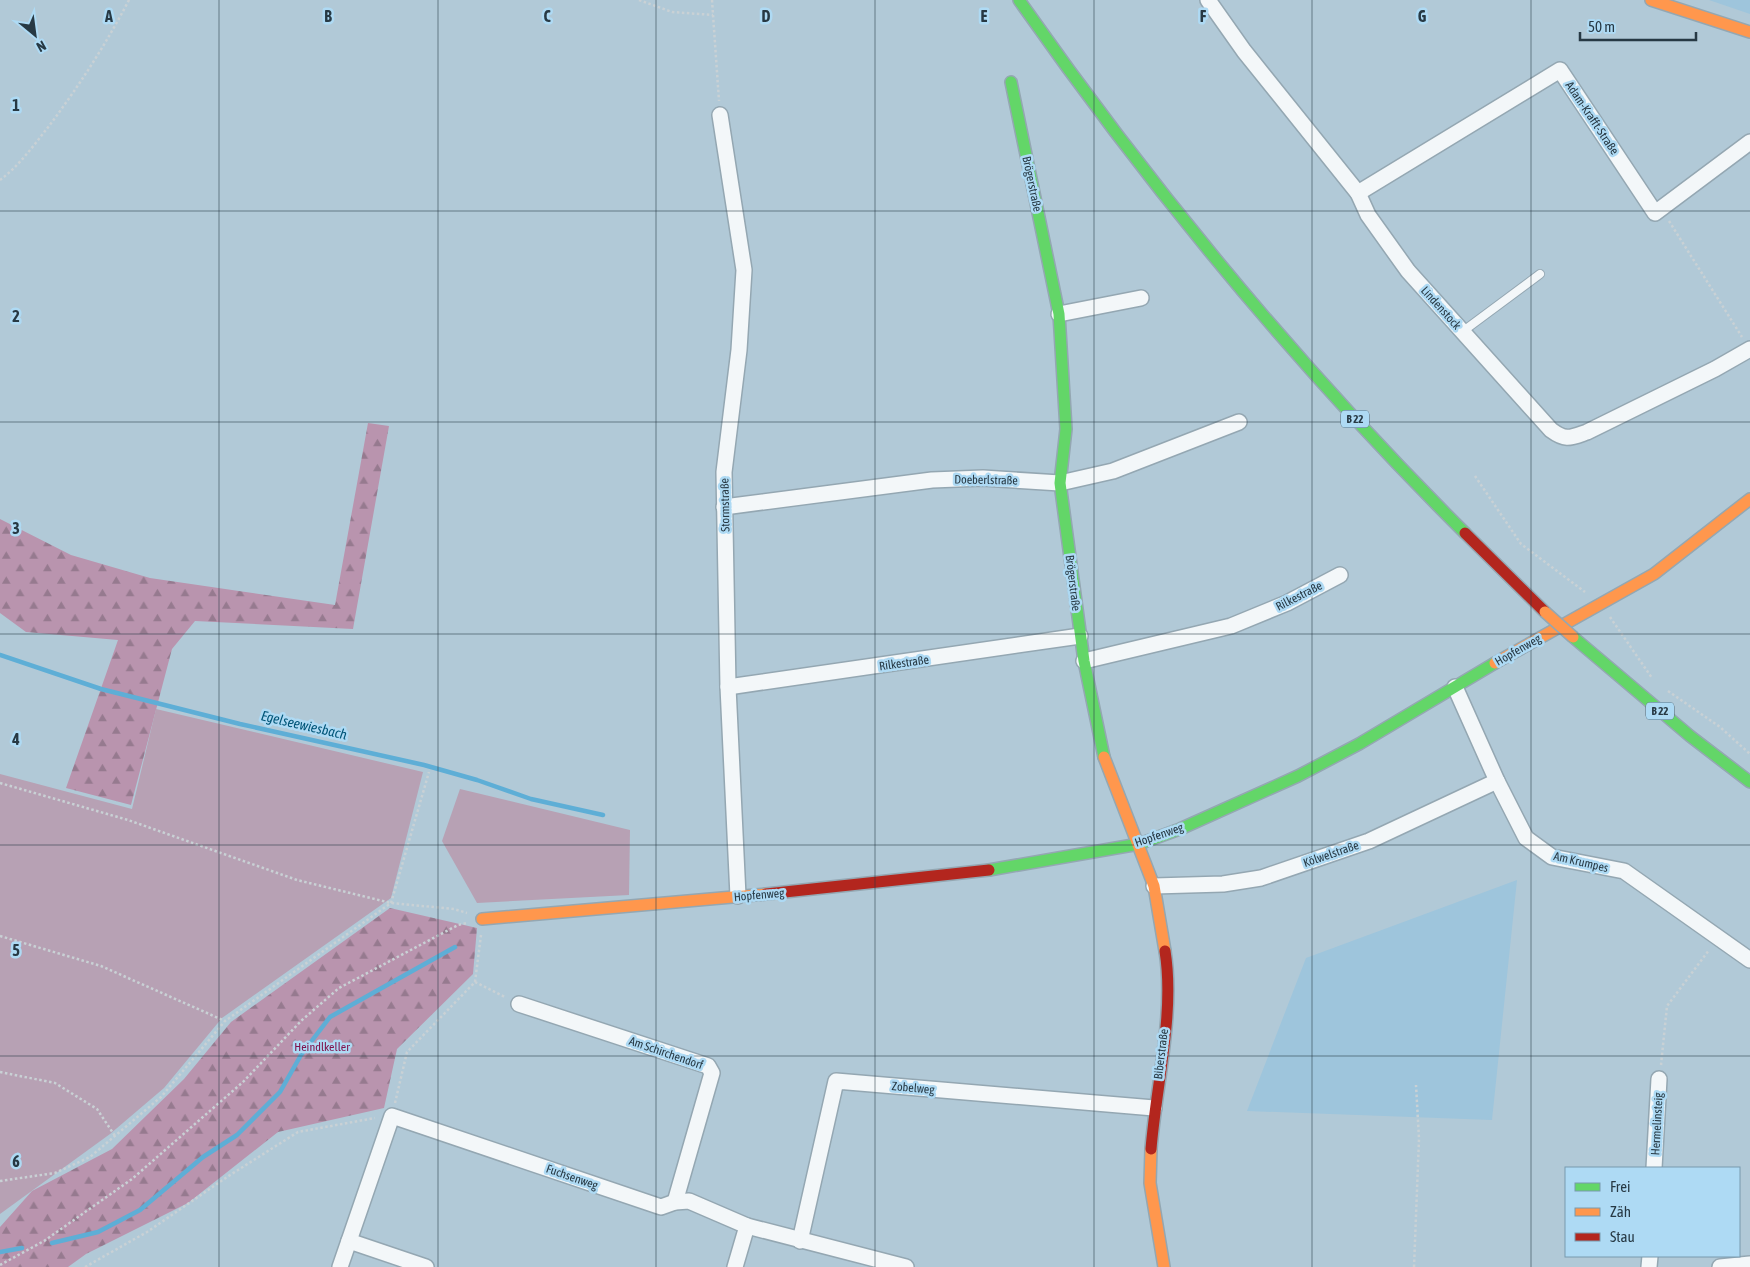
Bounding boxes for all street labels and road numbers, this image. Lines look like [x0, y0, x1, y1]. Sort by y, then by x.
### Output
street label: Adam-Krafft-Straße [1562, 79, 1622, 157]
street label: Brögerstraße [1019, 155, 1045, 213]
street label: Lindenstock [1418, 284, 1464, 333]
road number: B 22 [1341, 410, 1369, 428]
street label: Doeberlstraße [954, 472, 1018, 488]
street label: Stormstraße [718, 478, 732, 532]
street label: Brögerstraße [1063, 554, 1083, 612]
street label: Rilkestraße [1274, 578, 1324, 614]
street label: Hopfenweg [1493, 631, 1544, 669]
street label: Rilkestraße [878, 653, 930, 673]
road number: B 22 [1646, 702, 1674, 719]
street label: Hopfenweg [1133, 820, 1186, 850]
street label: Kölwelstraße [1301, 838, 1361, 870]
street label: Am Krumpes [1552, 849, 1610, 875]
street label: Hopfenweg [733, 886, 786, 904]
street label: Biberstraße [1151, 1028, 1171, 1080]
street label: Am Schirchendorf [627, 1034, 705, 1072]
street label: Zobelweg [891, 1079, 936, 1097]
street label: Hermelinsteig [1648, 1091, 1666, 1156]
street label: Fuchsenweg [544, 1162, 601, 1193]

